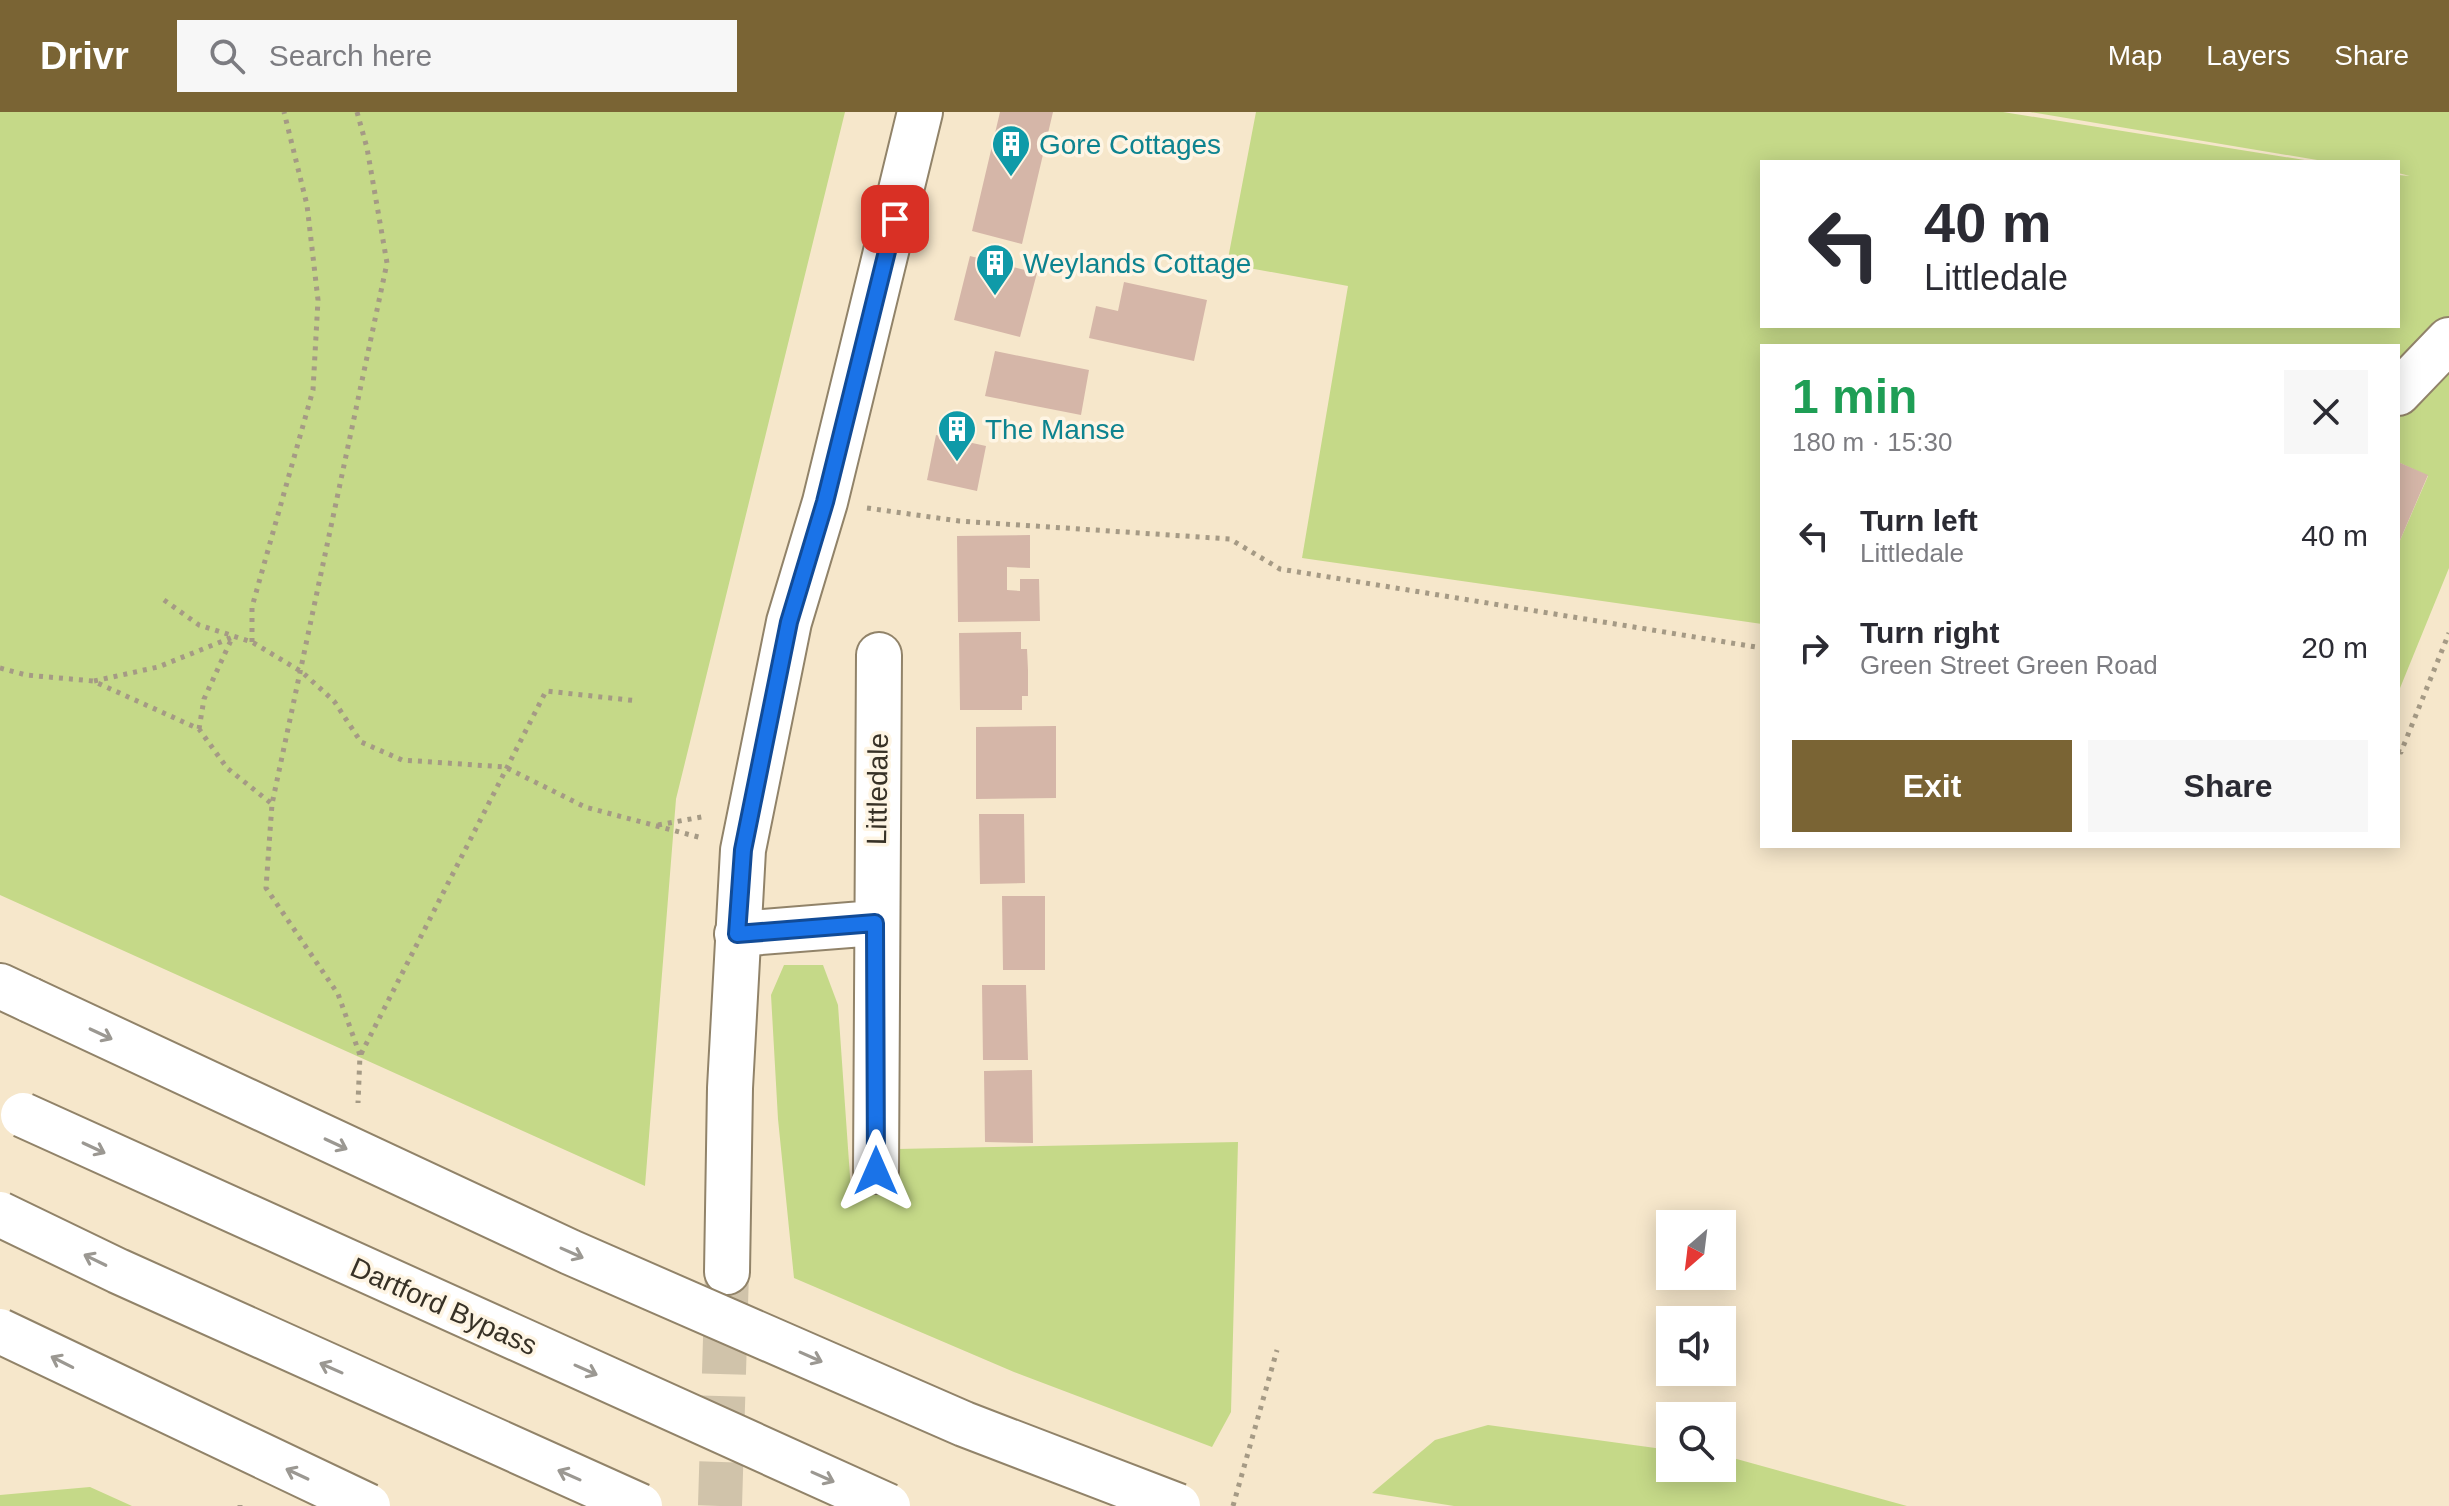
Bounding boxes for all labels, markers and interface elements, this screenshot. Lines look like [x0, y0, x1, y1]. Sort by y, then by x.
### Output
search box [177, 20, 737, 92]
icon: search [205, 34, 249, 78]
text: Drivr [40, 35, 129, 77]
text: Search here [269, 39, 432, 72]
text: Map [2108, 40, 2162, 71]
text: Layers [2206, 40, 2290, 71]
text: Share [2334, 40, 2409, 71]
building icon: Gore Cottages [990, 123, 1032, 178]
place label: Gore Cottages [1039, 129, 1221, 160]
pin [861, 185, 929, 253]
text: 40 m [1924, 191, 2052, 254]
icon: left [1792, 192, 1896, 296]
icon: arrive [873, 197, 917, 241]
building icon: Weylands Cottage [974, 242, 1016, 297]
place label: Weylands Cottage [1023, 248, 1251, 279]
text: Littledale [1924, 257, 2068, 298]
text: 1 min [1792, 370, 1917, 423]
button: close [2284, 370, 2368, 454]
building icon: The Manse [936, 408, 978, 463]
place label: The Manse [985, 414, 1125, 445]
text: 180 m · 15:30 [1792, 427, 1952, 457]
text: Turn left [1860, 504, 1978, 537]
icon: left [1792, 514, 1836, 558]
text: 40 m [2301, 519, 2368, 552]
text: Littledale [1860, 538, 1964, 568]
text: Turn right [1860, 616, 1999, 649]
icon: right [1792, 626, 1836, 670]
text: 20 m [2301, 631, 2368, 664]
text: Green Street Green Road [1860, 650, 2158, 680]
street label: Littledale [861, 733, 894, 845]
button: Exit [1792, 740, 2072, 832]
button: Share [2088, 740, 2368, 832]
one-way arrow [88, 1027, 112, 1042]
position arrow [834, 1129, 918, 1213]
one-way arrow [324, 1137, 348, 1152]
one-way arrow [81, 1141, 105, 1156]
north arrow [1656, 1210, 1736, 1290]
map controls [1656, 1210, 1736, 1482]
one-way arrow [560, 1246, 584, 1261]
street label: Dartford Bypass [346, 1251, 542, 1361]
one-way arrow [83, 1252, 107, 1267]
button: sound [1656, 1306, 1736, 1386]
one-way arrow [798, 1350, 822, 1365]
one-way arrow [50, 1354, 74, 1370]
one-way arrow [320, 1360, 344, 1375]
one-way arrow [574, 1363, 598, 1378]
button: search [1656, 1402, 1736, 1482]
one-way arrow [285, 1466, 309, 1481]
one-way arrow [557, 1466, 581, 1481]
one-way arrow [810, 1470, 835, 1485]

